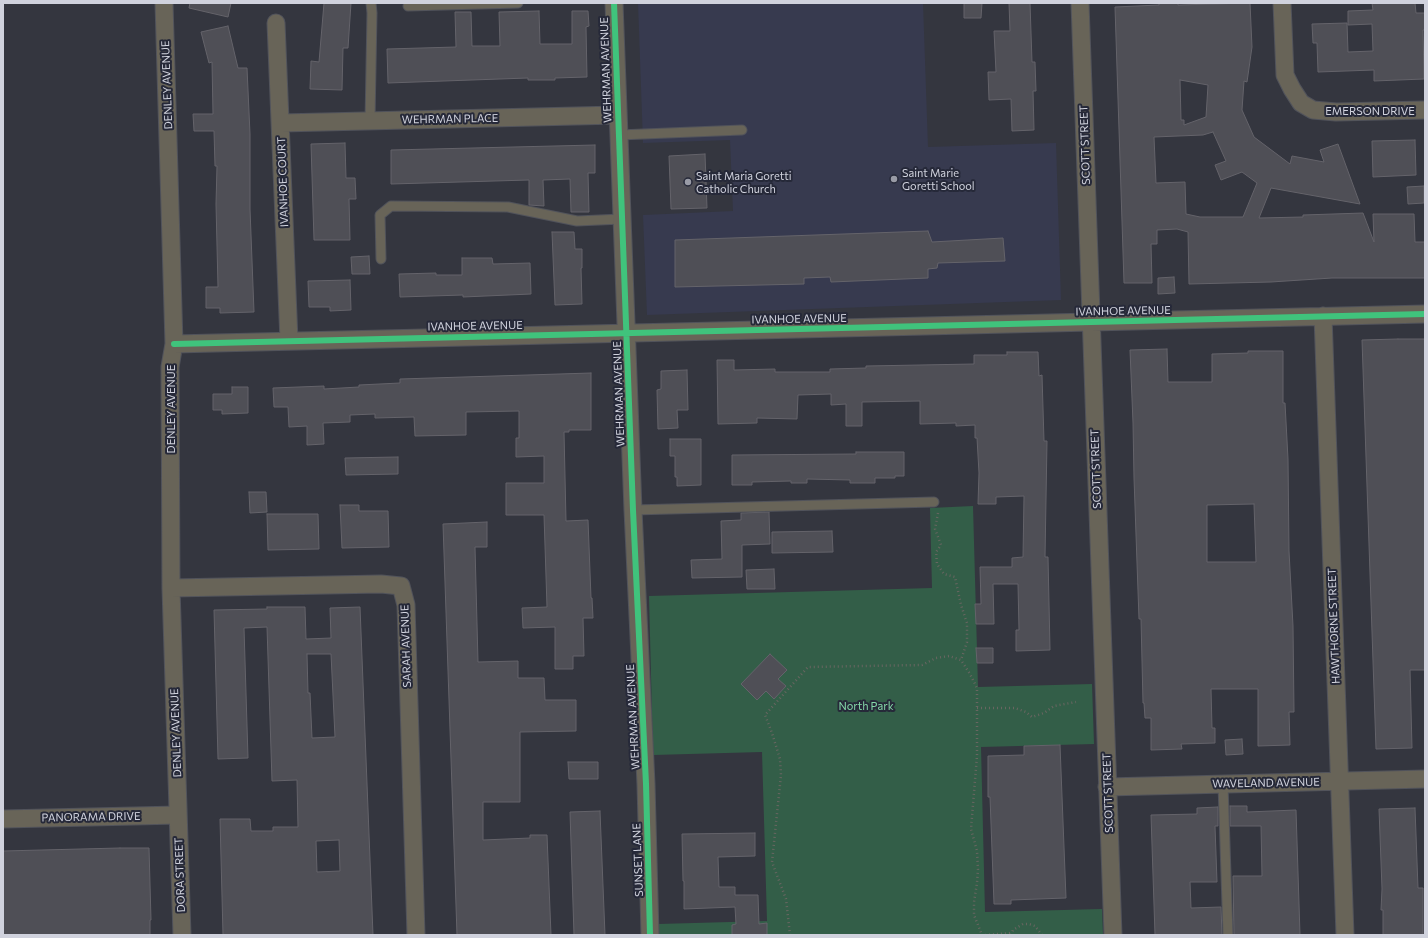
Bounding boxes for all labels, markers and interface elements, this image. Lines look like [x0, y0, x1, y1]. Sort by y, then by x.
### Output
street label: WEHRMAN AVENUE [598, 17, 614, 123]
street label: DENLEY AVENUE [159, 40, 175, 130]
street label: EMERSON DRIVE [1325, 104, 1415, 118]
street label: SCOTT STREET [1077, 105, 1093, 185]
street label: WEHRMAN PLACE [402, 112, 498, 126]
street label: IVANHOE COURT [275, 137, 291, 227]
place label: Saint Marie Goretti School [902, 166, 975, 192]
place label: Saint Maria Goretti Catholic Church [696, 169, 792, 195]
marker: Saint Marie Goretti School [889, 174, 899, 184]
marker: Saint Maria Goretti Catholic Church [683, 177, 693, 187]
street label: IVANHOE AVENUE [1075, 304, 1171, 318]
street label: IVANHOE AVENUE [751, 312, 847, 326]
street label: IVANHOE AVENUE [427, 319, 523, 333]
street label: WEHRMAN AVENUE [611, 341, 627, 447]
street label: DENLEY AVENUE [164, 365, 178, 453]
street label: SCOTT STREET [1088, 429, 1104, 509]
street label: HAWTHORNE STREET [1325, 568, 1343, 684]
street label: SARAH AVENUE [398, 604, 414, 688]
street label: WEHRMAN AVENUE [624, 664, 642, 770]
street label: DENLEY AVENUE [168, 688, 184, 778]
park label: North Park [838, 699, 894, 713]
street label: SCOTT STREET [1100, 753, 1116, 833]
street label: WAVELAND AVENUE [1212, 775, 1320, 791]
street label: PANORAMA DRIVE [41, 810, 141, 824]
street label: SUNSET LANE [630, 823, 646, 897]
street label: DORA STREET [172, 837, 188, 913]

